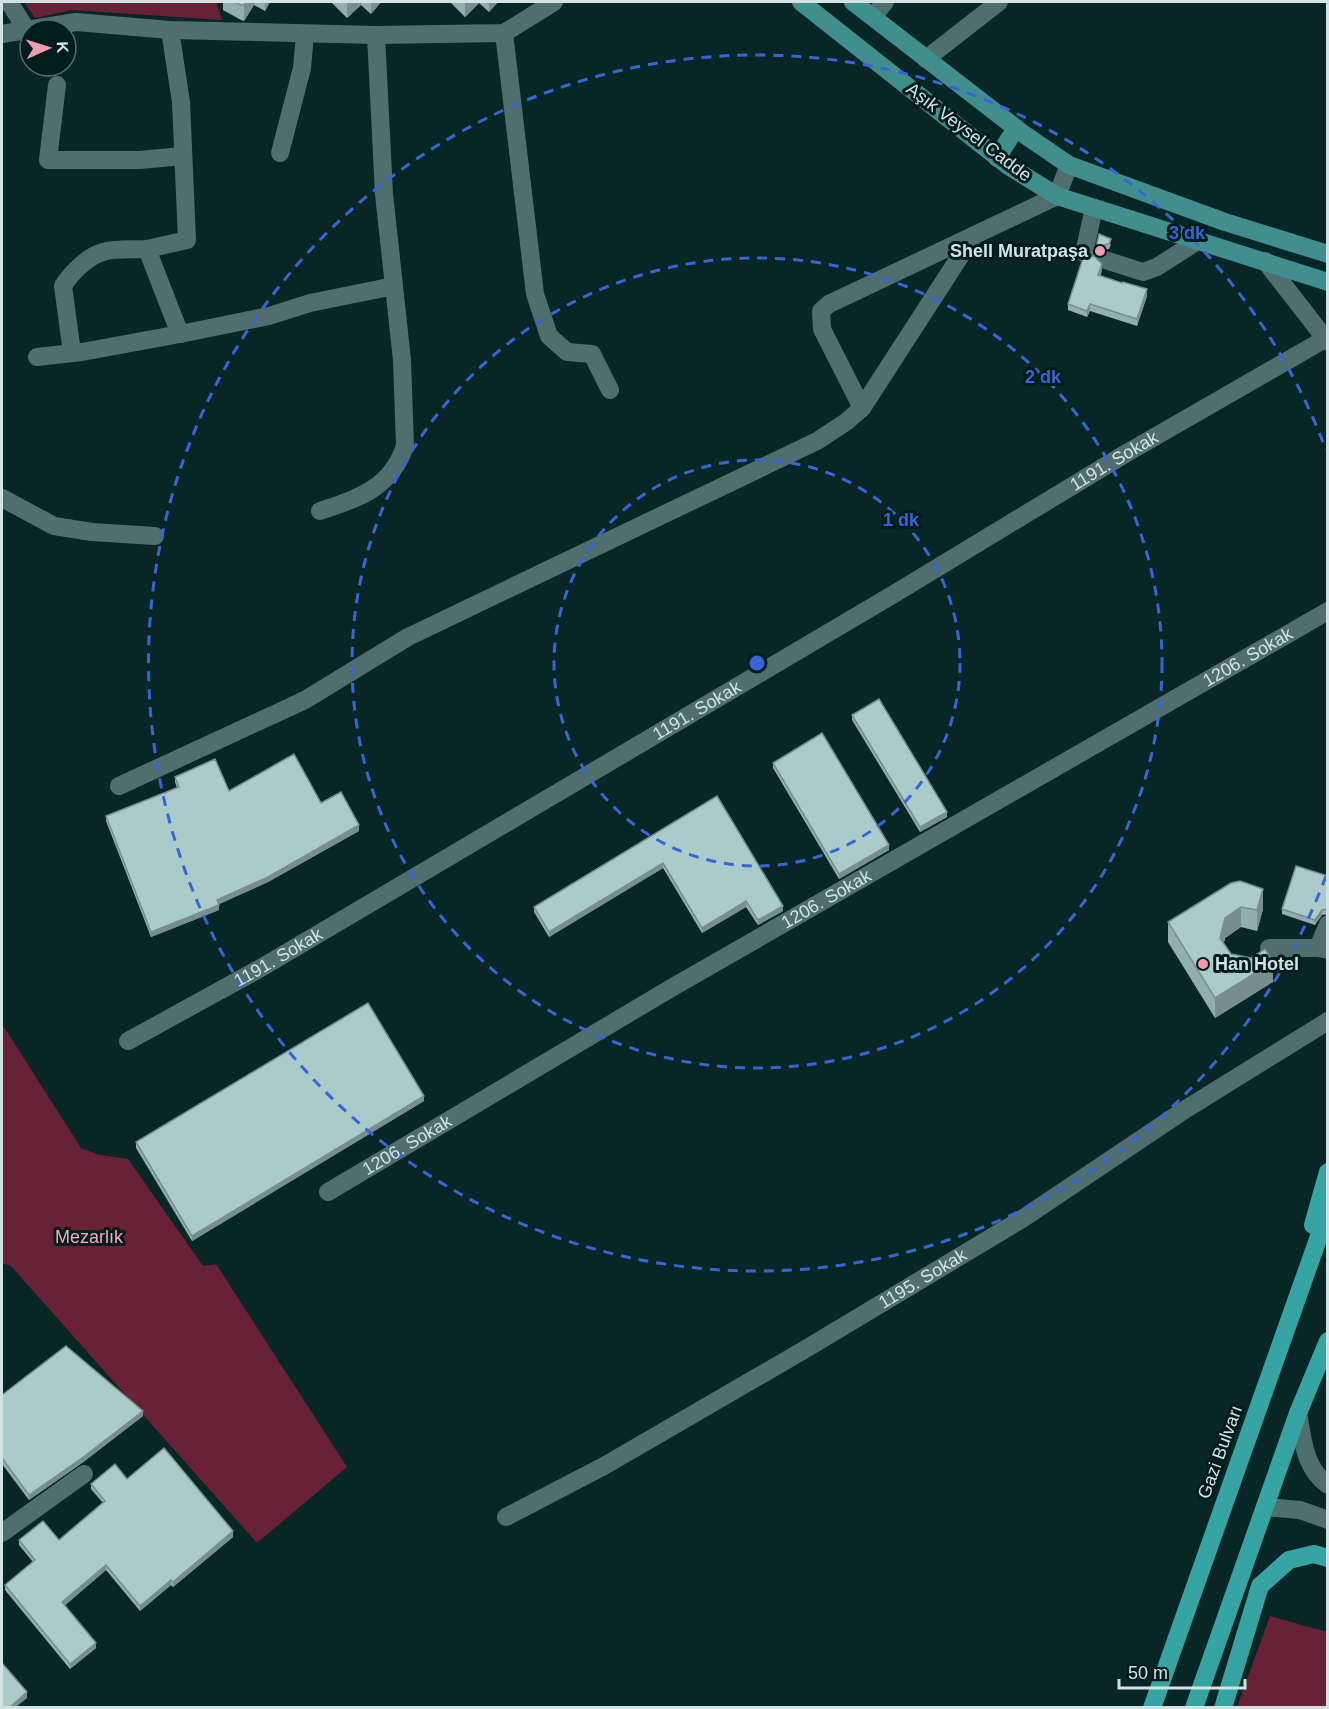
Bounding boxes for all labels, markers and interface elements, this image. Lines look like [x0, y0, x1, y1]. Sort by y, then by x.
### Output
north arrow [18, 18, 78, 78]
text: K [54, 41, 71, 54]
street label: Aşık Veysel Cadde [903, 79, 1035, 185]
text: 3 dk [1169, 223, 1206, 243]
place label: Shell Muratpaşa [950, 241, 1089, 261]
marker: Shell Muratpaşa [1093, 244, 1107, 258]
text: 2 dk [1025, 367, 1062, 387]
street label: 1191. Sokak [1066, 427, 1162, 495]
text: 1 dk [883, 510, 920, 530]
street label: 1206. Sokak [1199, 623, 1297, 691]
centre of rings [747, 653, 767, 673]
street label: 1191. Sokak [649, 676, 745, 744]
street label: 1206. Sokak [778, 865, 876, 933]
street label: 1191. Sokak [231, 923, 327, 991]
place label: Han Hotel [1215, 954, 1299, 974]
marker: Han Hotel [1196, 957, 1210, 971]
street label: 1206. Sokak [359, 1110, 456, 1179]
park label: Mezarlık [55, 1227, 124, 1247]
street label: 1195. Sokak [875, 1244, 971, 1313]
street label: Gazi Bulvarı [1194, 1403, 1246, 1501]
scale bar [1119, 1652, 1245, 1690]
text: 50 m [1128, 1663, 1168, 1683]

